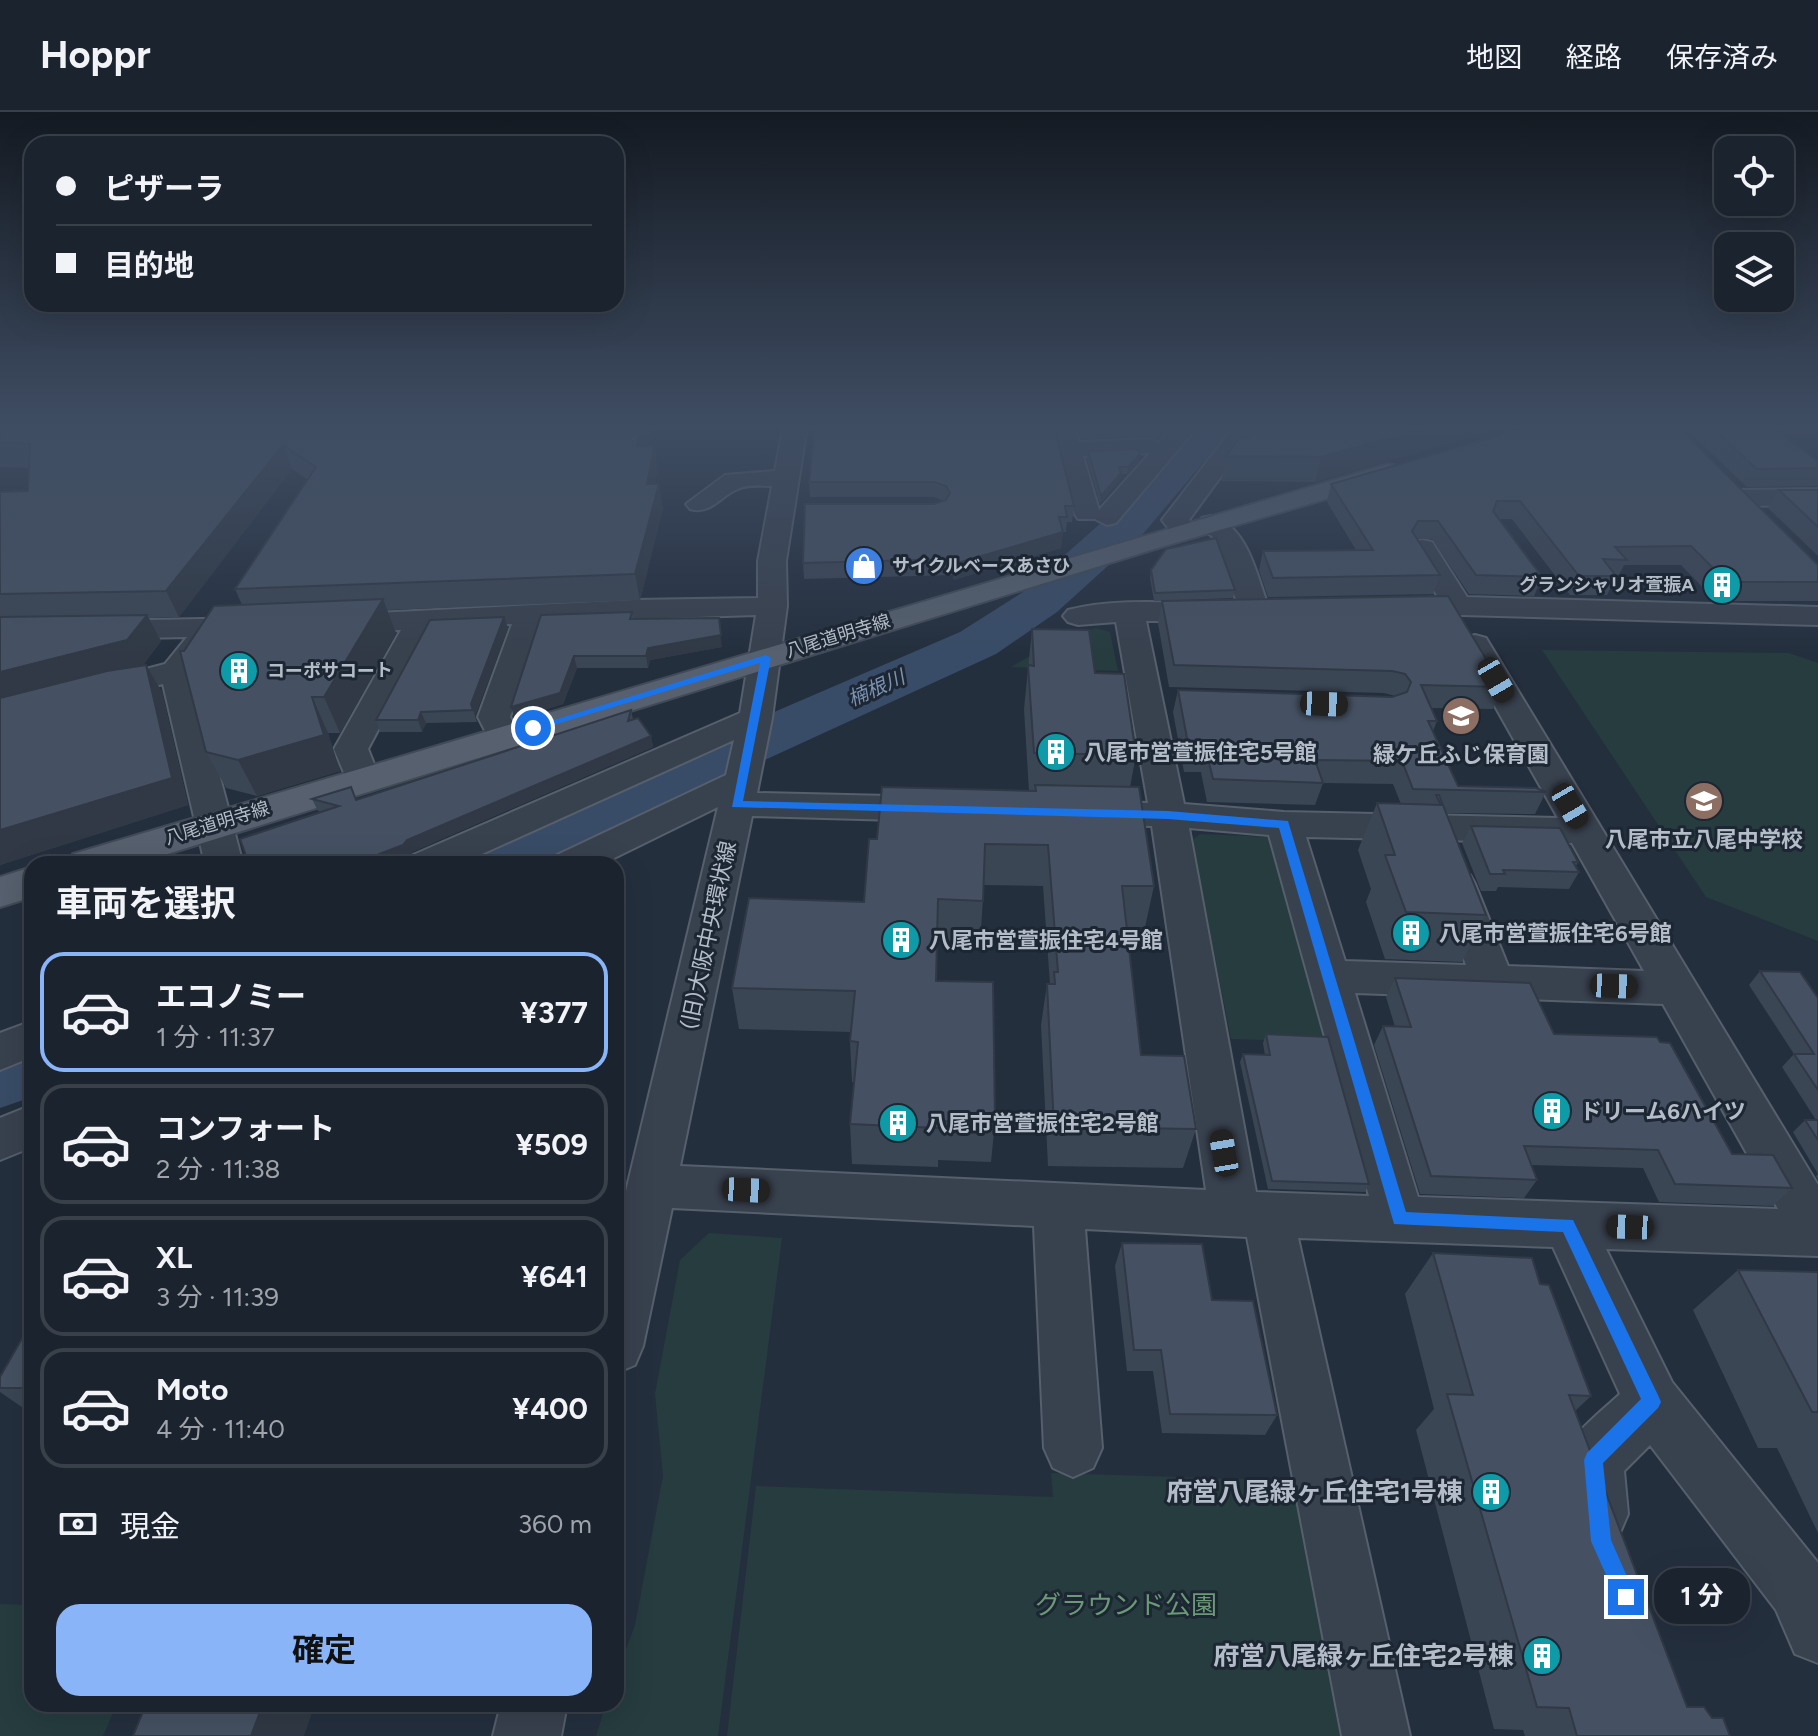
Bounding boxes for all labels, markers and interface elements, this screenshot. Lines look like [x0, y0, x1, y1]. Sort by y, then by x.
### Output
text: Hoppr [40, 32, 151, 78]
text: 地図 [1466, 40, 1522, 74]
text: 経路 [1566, 40, 1622, 74]
text: 保存済み [1666, 40, 1778, 74]
map controls [1714, 136, 1794, 312]
button: locate [1714, 136, 1794, 216]
text: ピザーラ [104, 170, 224, 207]
button: layers [1714, 232, 1794, 312]
text: 目的地 [104, 247, 194, 284]
shop icon: サイクルベースあさひ [843, 545, 885, 587]
place label: サイクルベースあさひ [892, 555, 1070, 577]
building icon: グランシャリオ萱振A [1701, 564, 1743, 606]
place label: グランシャリオ萱振A [1519, 574, 1694, 596]
street label: 八尾道明寺線 [783, 610, 893, 662]
building icon: コーポサコート [218, 650, 260, 692]
car [1474, 653, 1518, 707]
place label: コーポサコート [267, 660, 393, 682]
water label: 楠根川 [844, 664, 910, 711]
car [1300, 691, 1348, 717]
school or university icon: 緑ケ丘ふじ保育園 [1440, 695, 1482, 737]
route start [515, 710, 551, 746]
building icon: 八尾市営萱振住宅5号館 [1035, 731, 1077, 773]
place label: 八尾市営萱振住宅5号館 [1084, 739, 1317, 766]
place label: 緑ケ丘ふじ保育園 [1373, 741, 1549, 768]
car [1548, 779, 1592, 833]
school or university icon: 八尾市立八尾中学校 [1683, 780, 1725, 822]
street label: 八尾道明寺線 [162, 797, 272, 849]
place label: 八尾市立八尾中学校 [1605, 826, 1803, 853]
street label: (旧)大阪中央環状線 [675, 839, 742, 1032]
text: 車両を選択 [56, 882, 236, 925]
building icon: 八尾市営萱振住宅6号館 [1390, 912, 1432, 954]
building icon: 八尾市営萱振住宅4号館 [880, 919, 922, 961]
place label: 八尾市営萱振住宅6号館 [1439, 920, 1672, 947]
place label: 八尾市営萱振住宅4号館 [929, 927, 1163, 954]
car [1590, 973, 1638, 999]
icon: car [60, 976, 132, 1048]
text: エコノミー [156, 978, 306, 1015]
text: ¥377 [520, 994, 588, 1031]
text: 1 分 · 11:37 [156, 1021, 275, 1053]
building icon: ドリーム6ハイツ [1531, 1090, 1573, 1132]
place label: ドリーム6ハイツ [1580, 1098, 1746, 1125]
building icon: 八尾市営萱振住宅2号館 [877, 1102, 919, 1144]
icon: car [60, 1108, 132, 1180]
text: コンフォート [156, 1110, 335, 1147]
place label: 八尾市営萱振住宅2号館 [926, 1110, 1159, 1137]
text: ¥509 [516, 1126, 588, 1163]
car [1208, 1127, 1240, 1179]
text: 2 分 · 11:38 [156, 1153, 281, 1185]
car [721, 1177, 771, 1203]
car [1606, 1214, 1654, 1240]
text: XL [156, 1239, 192, 1276]
icon: car [60, 1240, 132, 1312]
text: ¥641 [521, 1258, 588, 1295]
text: 3 分 · 11:39 [156, 1281, 279, 1313]
text: Moto [156, 1371, 228, 1408]
icon: car [60, 1372, 132, 1444]
text: ¥400 [512, 1390, 588, 1427]
text: 4 分 · 11:40 [156, 1413, 285, 1445]
building icon: 府営八尾緑ヶ丘住宅1号棟 [1470, 1471, 1512, 1513]
place label: 府営八尾緑ヶ丘住宅1号棟 [1166, 1476, 1463, 1508]
icon: cash [56, 1502, 100, 1546]
text: 現金 [120, 1508, 180, 1545]
text: 360 m [518, 1508, 592, 1540]
callout: 1 分 [1654, 1569, 1750, 1625]
route end [1608, 1579, 1644, 1615]
text: 1 分 [1680, 1580, 1724, 1612]
park label: グラウンド公園 [1035, 1589, 1217, 1621]
button: 確定 [56, 1604, 592, 1696]
building icon: 府営八尾緑ヶ丘住宅2号棟 [1521, 1635, 1563, 1677]
place label: 府営八尾緑ヶ丘住宅2号棟 [1213, 1640, 1514, 1672]

